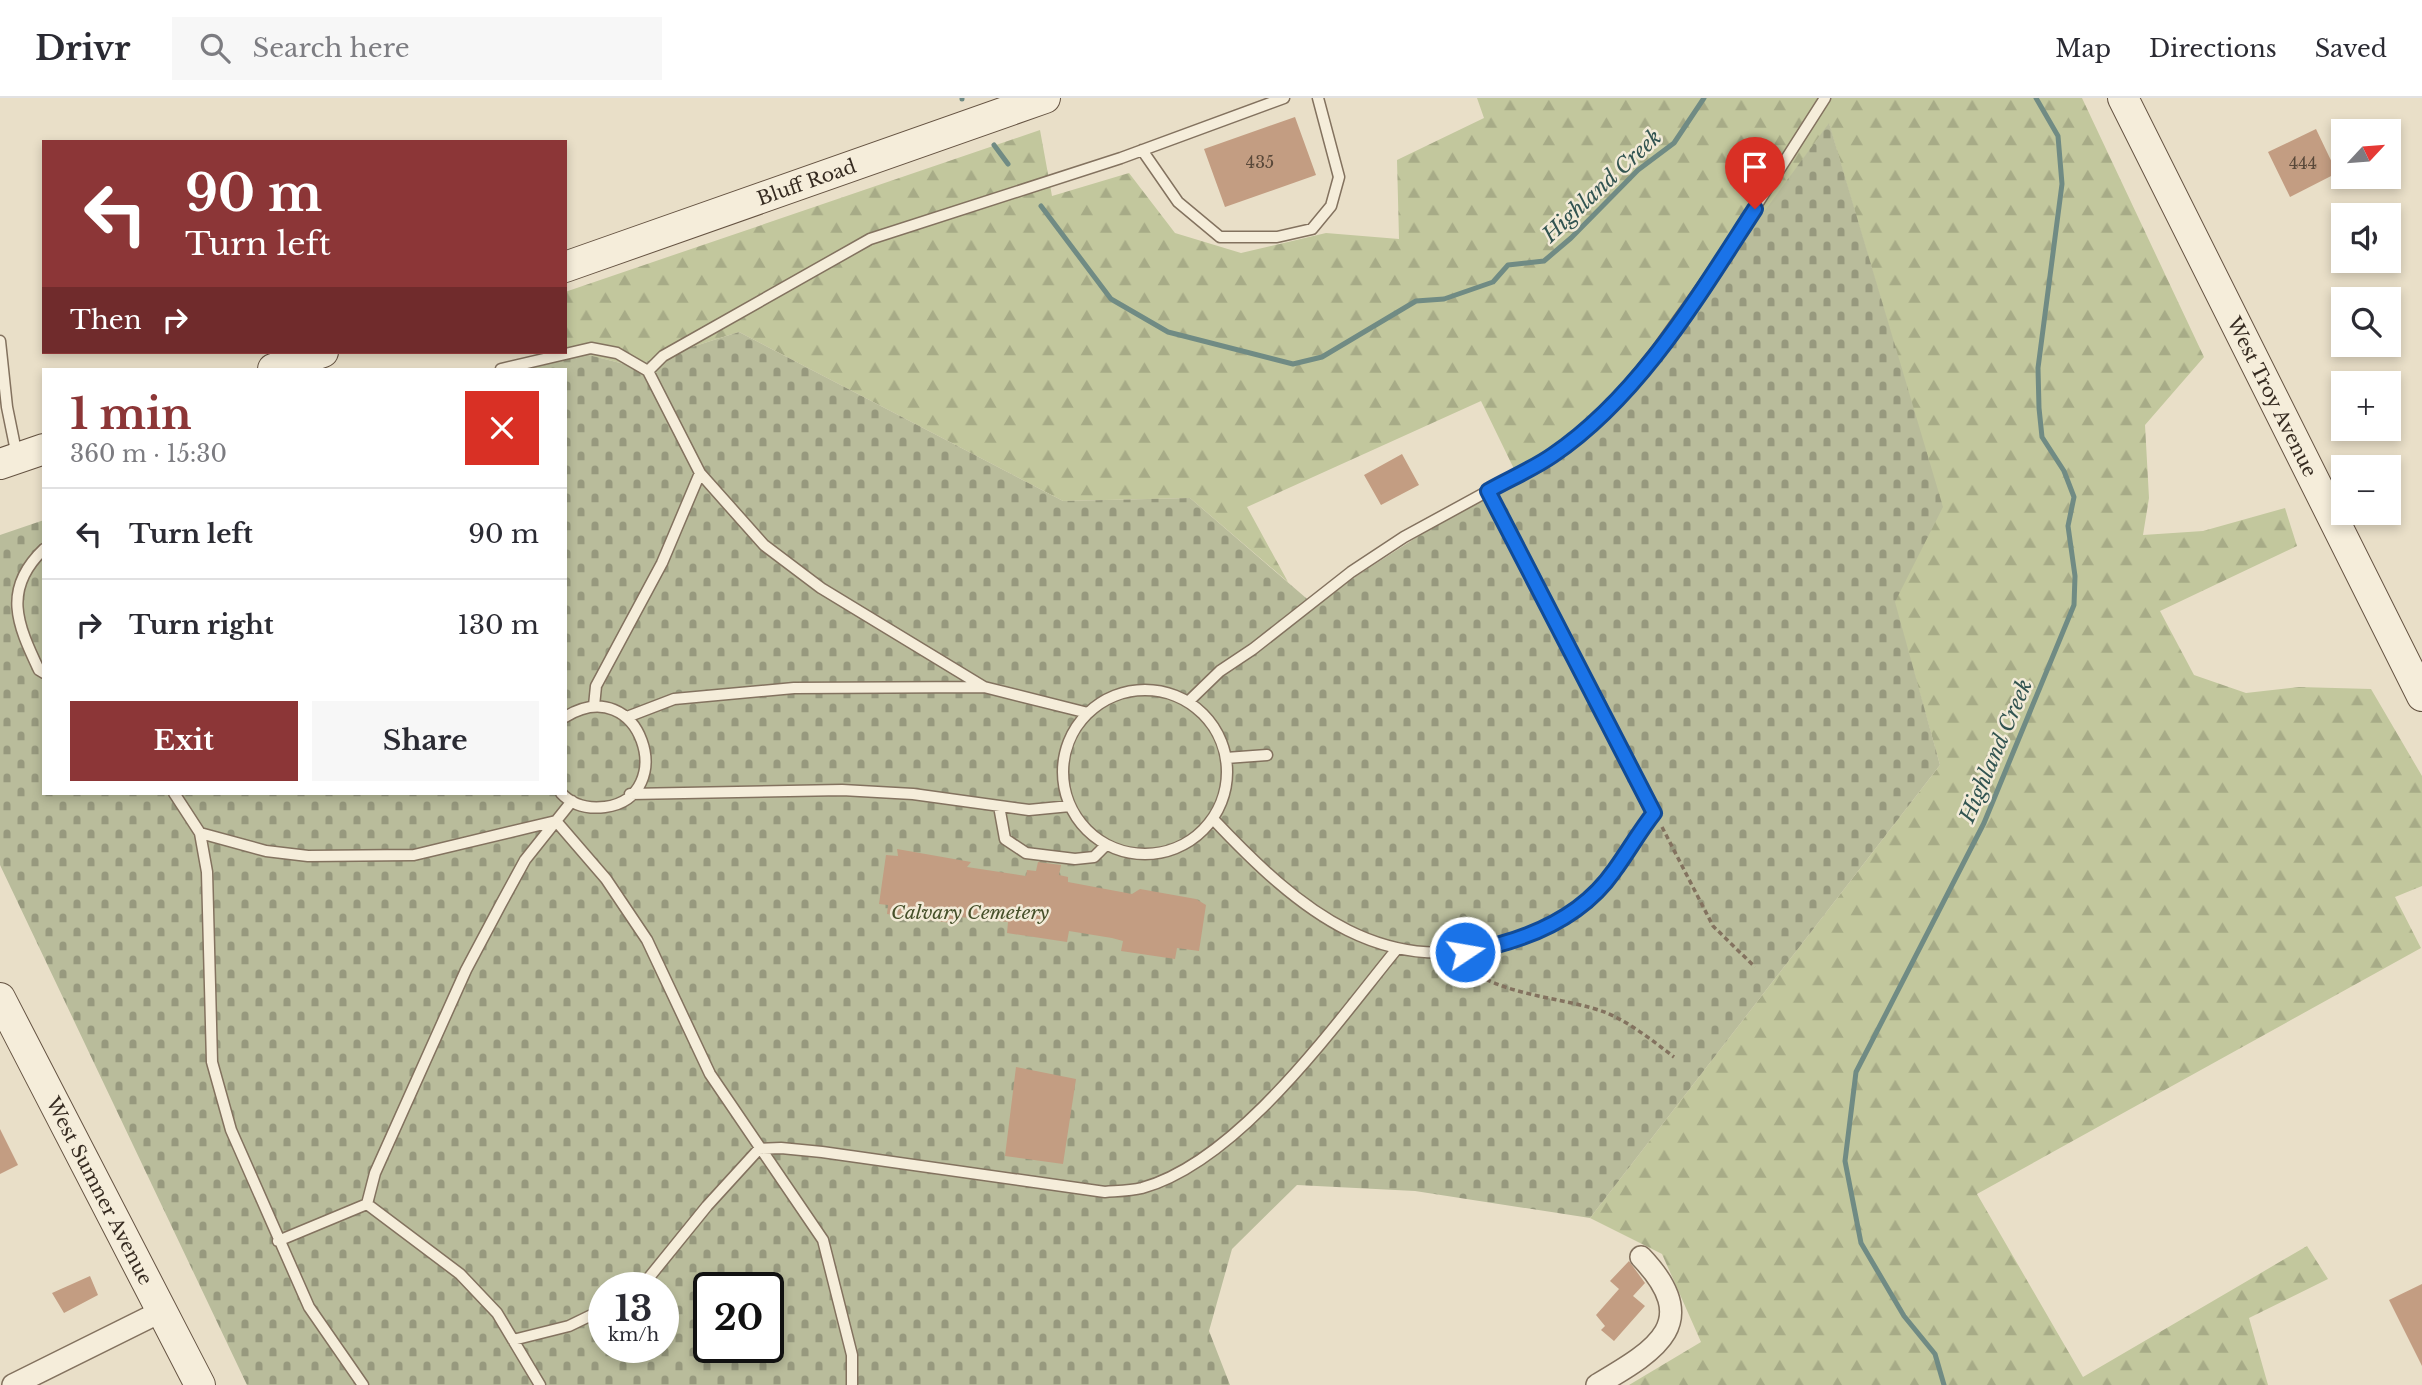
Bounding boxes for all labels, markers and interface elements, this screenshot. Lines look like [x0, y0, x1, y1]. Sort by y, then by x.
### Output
search box [172, 17, 662, 80]
text: Drivr [35, 28, 130, 69]
icon: search [196, 29, 234, 67]
text: Search here [252, 32, 410, 64]
text: Map [2055, 34, 2111, 63]
text: Directions [2149, 34, 2277, 63]
text: Saved [2315, 34, 2387, 63]
north arrow [2331, 119, 2401, 189]
map controls [2331, 119, 2401, 525]
water label: Highland Creek [1536, 124, 1667, 248]
pin [1725, 137, 1785, 209]
icon: arrive [1736, 148, 1774, 186]
house number: 435 [1246, 152, 1274, 172]
house number: 444 [2289, 153, 2317, 173]
street label: Bluff Road [754, 154, 859, 210]
text: 90 m [185, 163, 322, 224]
icon: left [70, 168, 161, 259]
button: sound [2331, 203, 2401, 273]
text: Turn left [185, 224, 331, 264]
button: search [2331, 287, 2401, 357]
icon: right [156, 301, 194, 339]
text: Then [70, 304, 142, 336]
street label: West Troy Avenue [2222, 312, 2322, 481]
button: + [2331, 371, 2401, 441]
text: 1 min [70, 388, 192, 440]
button: close [465, 391, 539, 465]
text: 360 m · 15:30 [70, 440, 227, 468]
button: − [2331, 455, 2401, 525]
icon: left [70, 515, 108, 553]
text: Turn left [129, 518, 253, 550]
text: 90 m [468, 518, 539, 550]
icon: right [70, 606, 108, 644]
text: Turn right [129, 609, 274, 641]
text: 130 m [457, 609, 539, 641]
water label: Highland Creek [1954, 675, 2038, 828]
button: Exit [70, 701, 298, 781]
button: Share [312, 701, 539, 781]
park label: Calvary Cemetery [891, 901, 1049, 924]
position arrow [1428, 915, 1502, 989]
street label: West Sumner Avenue [41, 1092, 158, 1288]
speed limit sign: 20 [693, 1272, 784, 1363]
text: 13 [615, 1287, 652, 1330]
text: km/h [608, 1324, 659, 1346]

